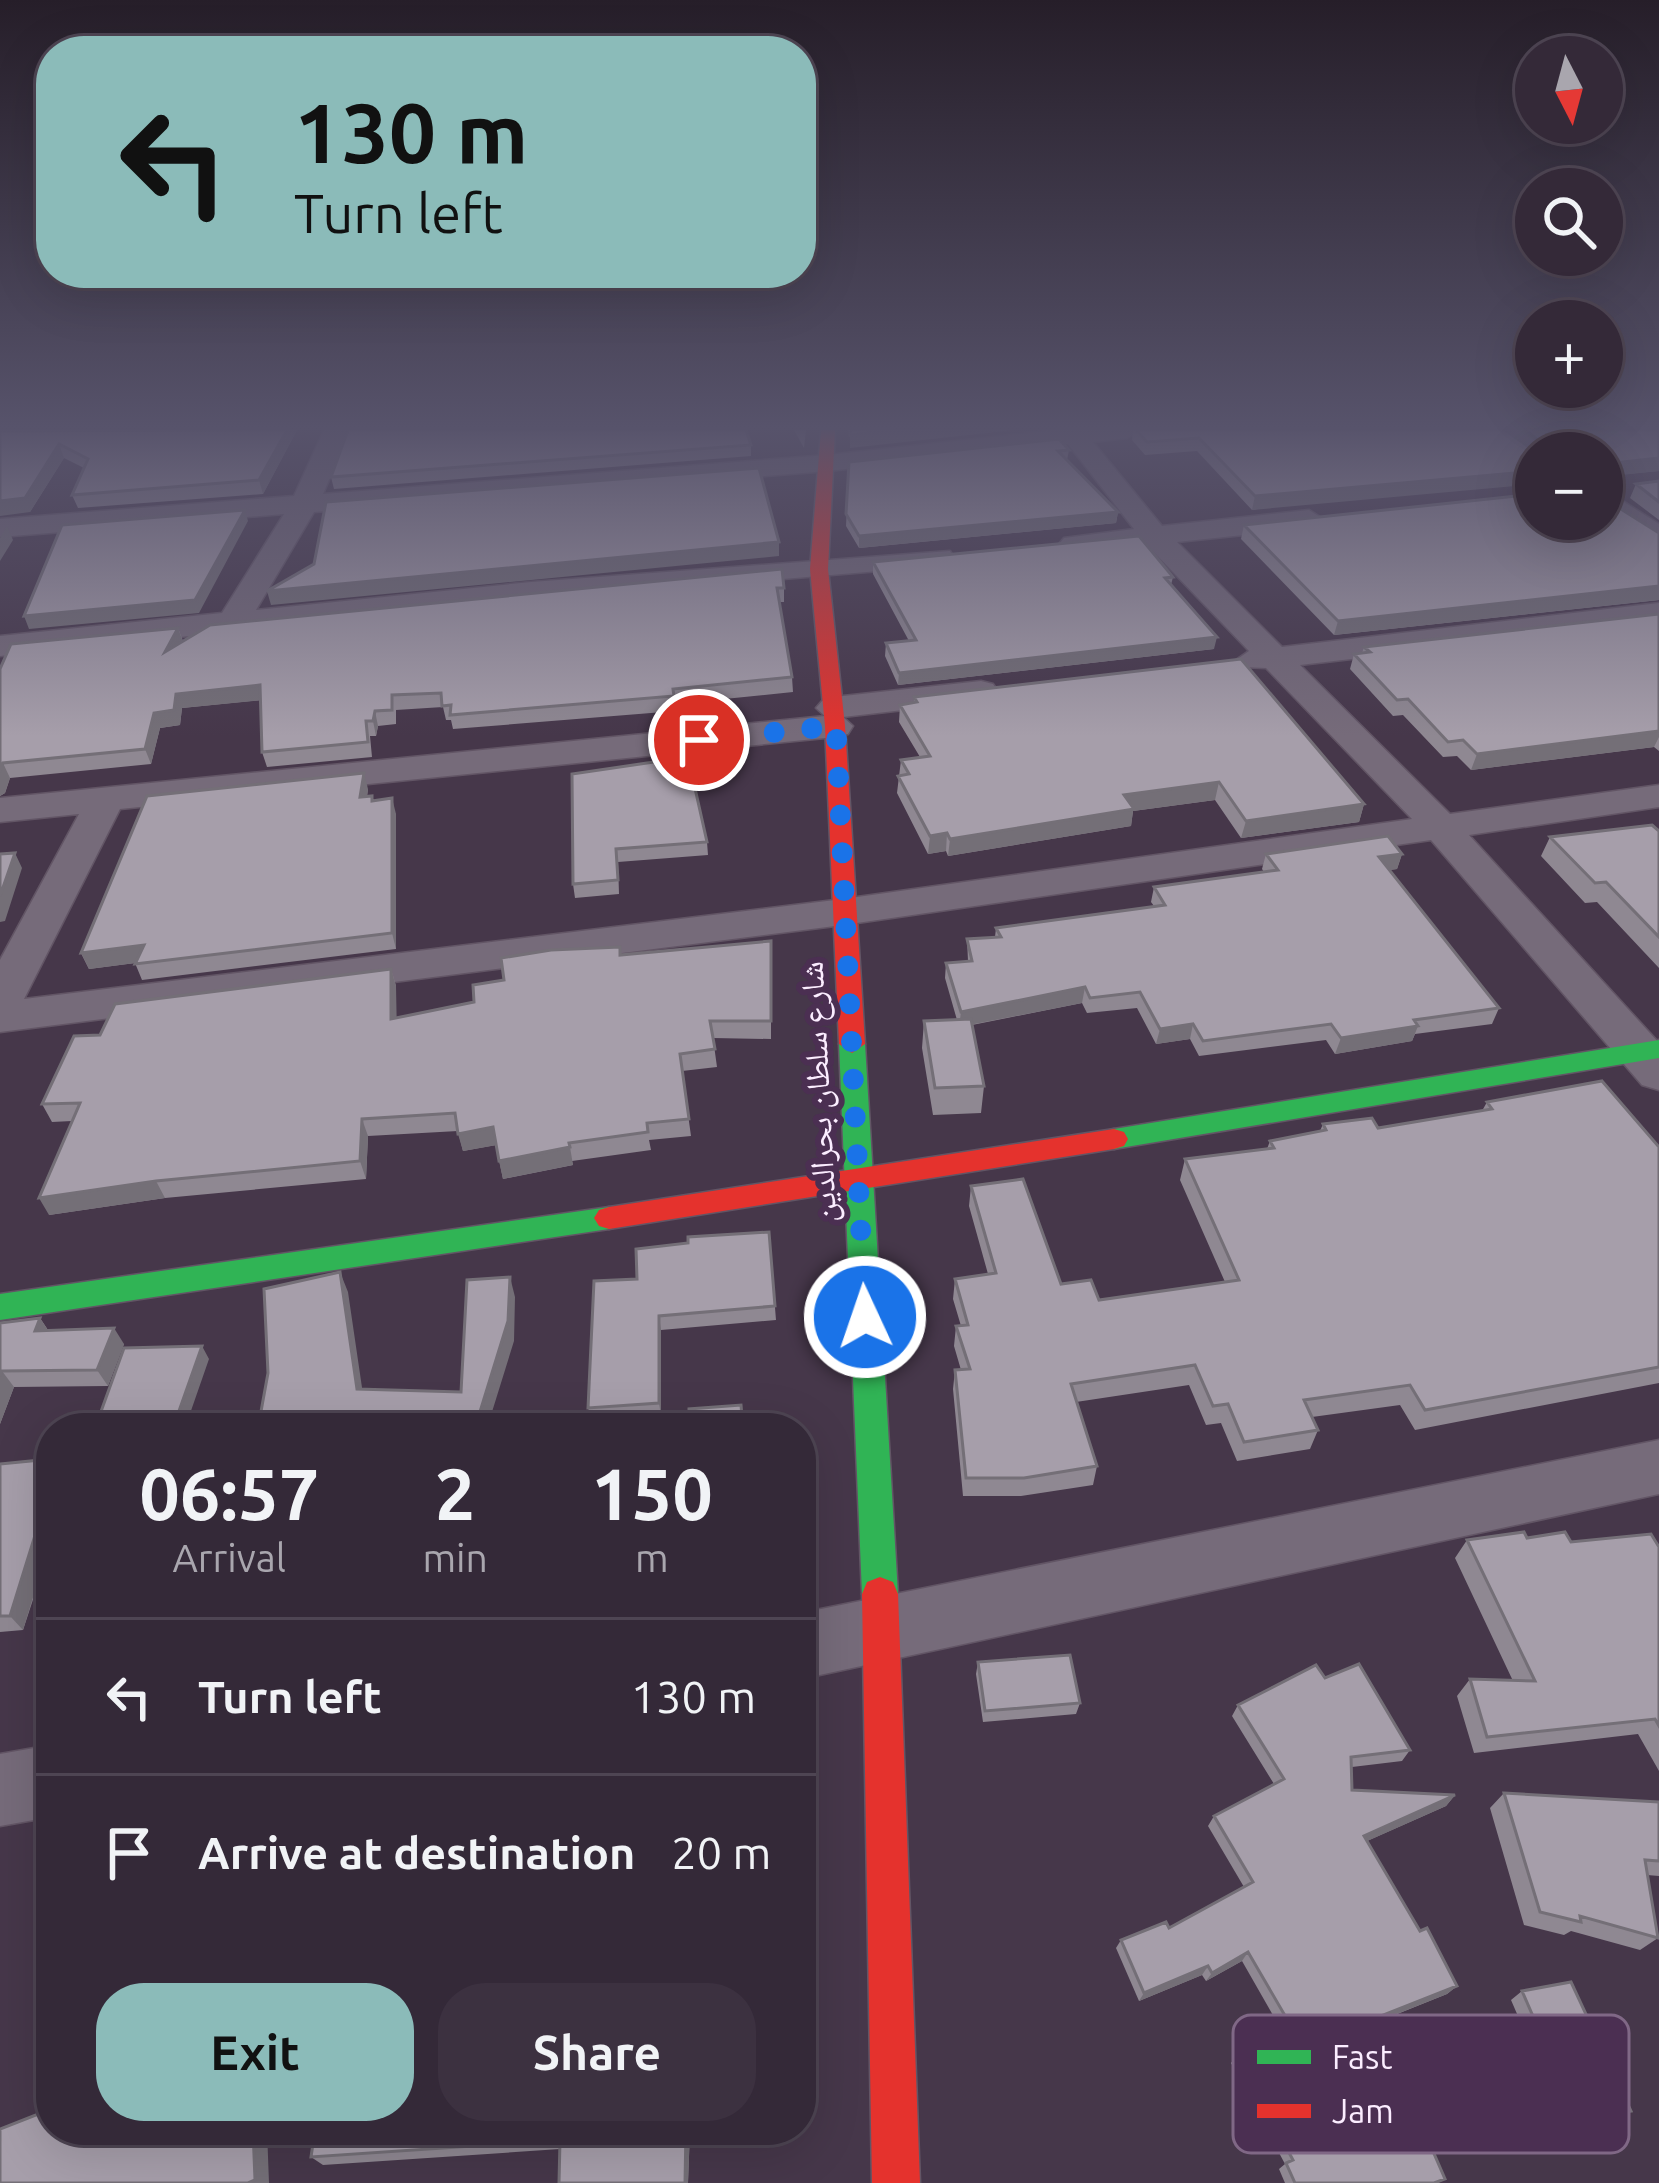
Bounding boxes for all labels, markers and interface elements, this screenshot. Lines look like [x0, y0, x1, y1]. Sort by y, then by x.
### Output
north arrow [1515, 36, 1623, 144]
map controls [1515, 36, 1623, 540]
icon: left [96, 84, 252, 240]
text: 130 m [294, 85, 528, 179]
button: search [1515, 168, 1623, 276]
text: Turn left [294, 183, 503, 243]
button: + [1515, 300, 1623, 408]
button: − [1515, 432, 1623, 540]
pin [648, 689, 750, 791]
icon: arrive [666, 707, 732, 773]
street label: شارع سلطان بحرالدين [792, 960, 845, 1224]
position arrow [802, 1254, 928, 1380]
text: 06:57 [139, 1453, 319, 1534]
text: 2 [435, 1453, 475, 1534]
text: 150 [591, 1453, 713, 1534]
text: Arrival [172, 1536, 286, 1579]
text: min [422, 1536, 488, 1579]
text: m [635, 1536, 669, 1579]
icon: left [96, 1664, 162, 1730]
text: Turn left [198, 1671, 382, 1722]
text: 130 m [631, 1671, 756, 1722]
icon: arrive [96, 1820, 162, 1886]
text: Arrive at destination [198, 1827, 635, 1878]
text: 20 m [671, 1827, 771, 1878]
button: Exit [96, 1983, 414, 2121]
button: Share [438, 1983, 756, 2121]
legend [1233, 2015, 1629, 2153]
text: Fast [1332, 2038, 1392, 2075]
text: Jam [1332, 2092, 1394, 2129]

